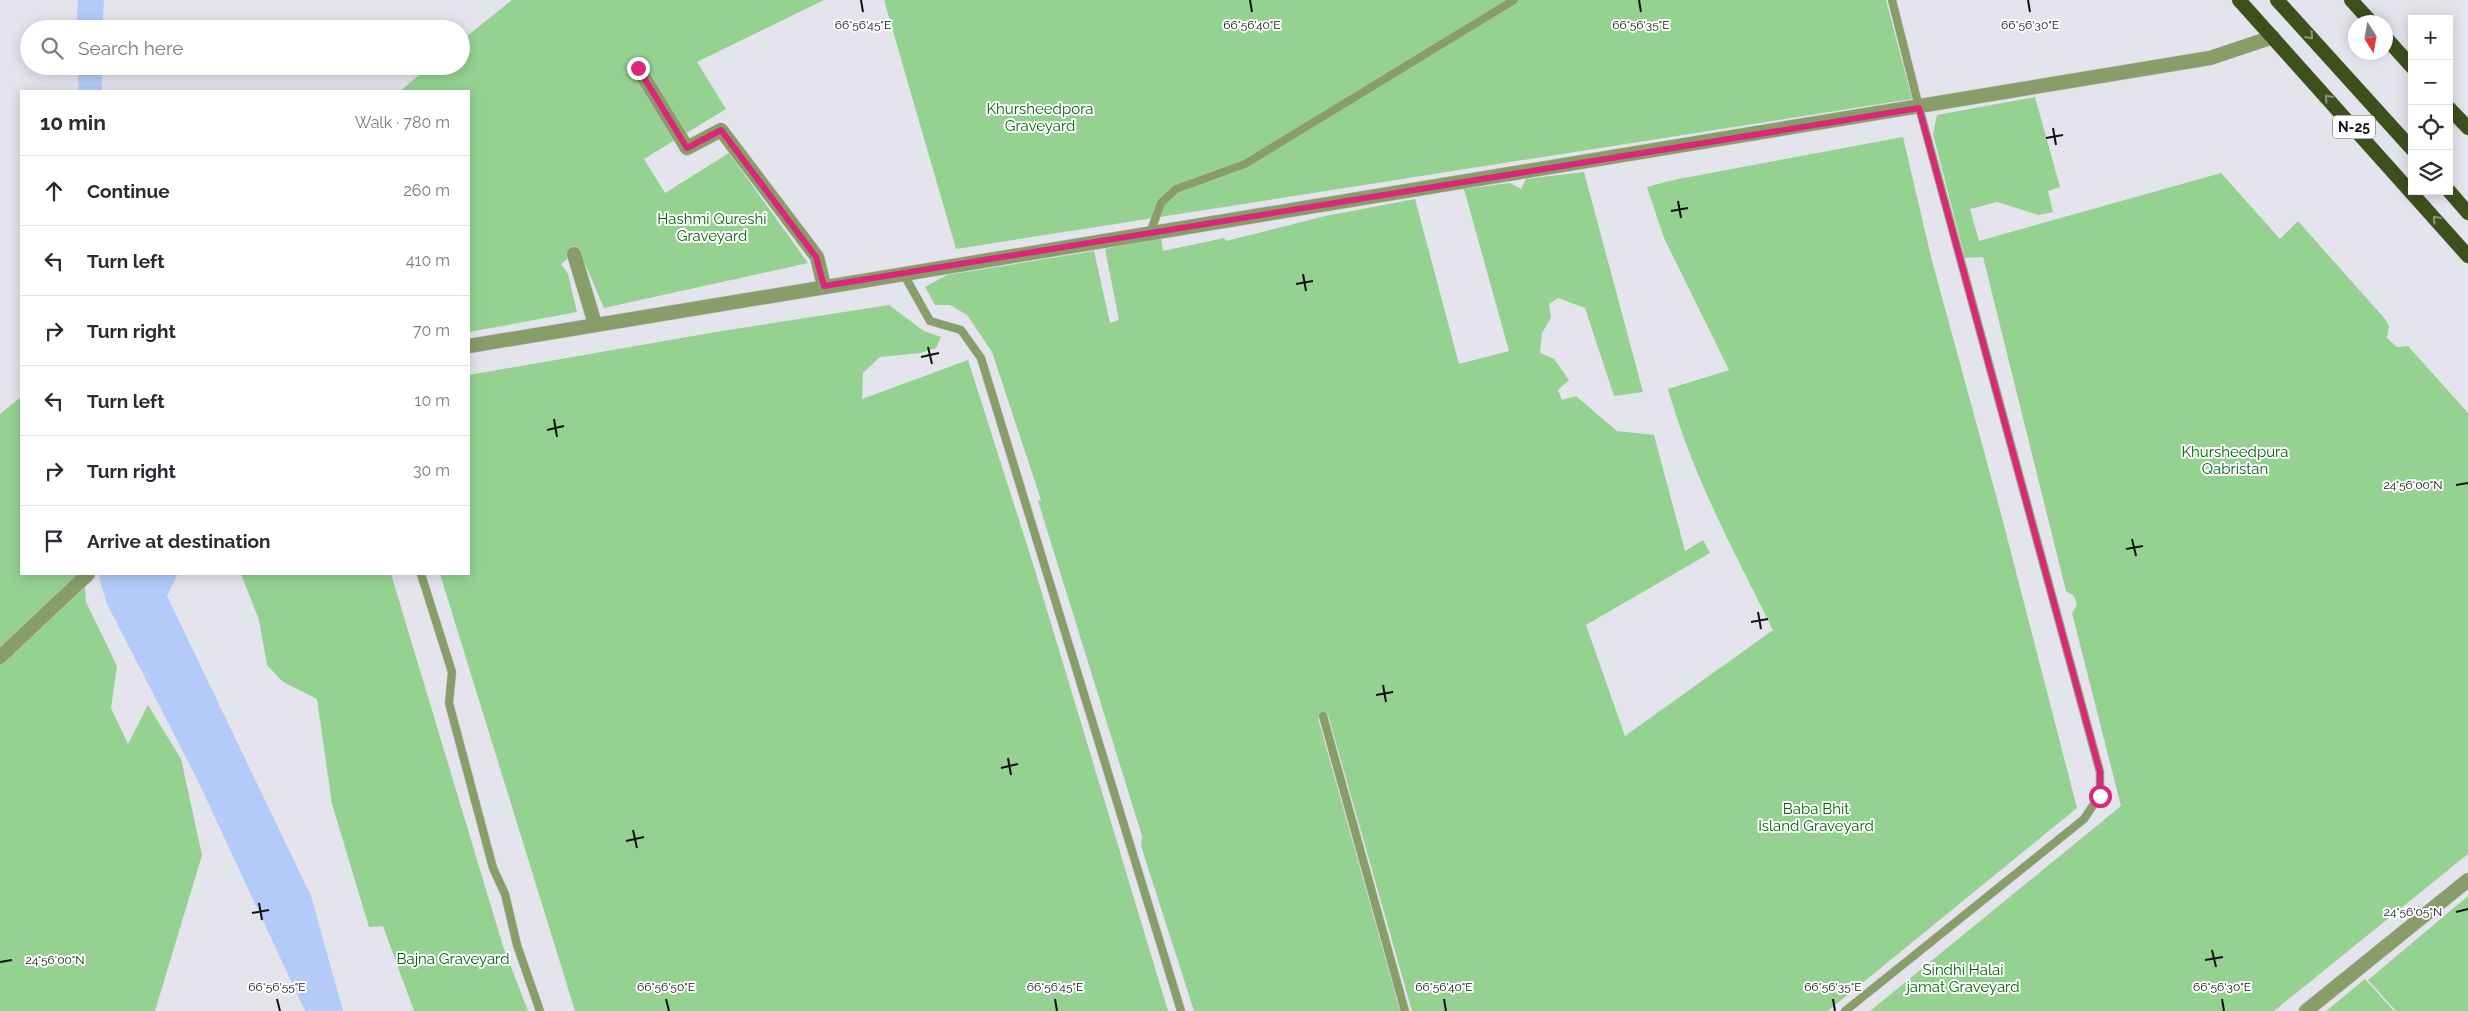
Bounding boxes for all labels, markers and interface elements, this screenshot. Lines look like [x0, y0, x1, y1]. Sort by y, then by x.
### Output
north arrow [2348, 15, 2393, 60]
map controls [2408, 15, 2453, 195]
button: + [2408, 15, 2453, 60]
text: 66°56'45"E [835, 18, 891, 32]
text: 66°56'40"E [1223, 18, 1281, 32]
text: 66°56'35"E [1612, 18, 1670, 32]
text: 66°56'30"E [2001, 18, 2059, 32]
search box [20, 20, 470, 75]
one-way arrow [2305, 30, 2314, 39]
icon: search [38, 34, 66, 62]
text: Search here [78, 37, 184, 59]
route end [627, 57, 650, 80]
button: − [2408, 60, 2453, 105]
one-way arrow [2325, 95, 2334, 104]
park label: Khursheedpora Graveyard [986, 100, 1094, 135]
button: locate [2408, 105, 2453, 150]
text: 10 min [40, 110, 106, 135]
text: Walk · 780 m [355, 113, 450, 132]
road number: N-25 [2333, 115, 2375, 138]
button: layers [2408, 150, 2453, 195]
icon: ahead [40, 177, 68, 205]
text: Continue [87, 180, 170, 202]
text: 260 m [403, 181, 450, 200]
park label: Hashmi Qureshi Graveyard [657, 210, 767, 245]
one-way arrow [2432, 216, 2441, 225]
icon: left [40, 247, 68, 275]
text: Turn left [87, 250, 164, 272]
text: 410 m [406, 251, 450, 270]
icon: right [40, 317, 68, 345]
text: Turn right [87, 320, 176, 342]
text: 70 m [413, 321, 450, 340]
icon: left [40, 387, 68, 415]
text: Turn left [87, 390, 164, 412]
text: 10 m [415, 391, 450, 410]
park label: Khursheedpura Qabristan [2181, 443, 2289, 478]
icon: right [40, 457, 68, 485]
text: Turn right [87, 460, 176, 482]
text: 30 m [413, 461, 450, 480]
text: 24°56'00"N [2383, 478, 2443, 492]
icon: arrive [40, 527, 68, 555]
text: Arrive at destination [87, 530, 271, 552]
route start [2089, 785, 2112, 808]
park label: Baba Bhit Island Graveyard [1758, 800, 1874, 835]
text: 24°56'05"N [2384, 905, 2442, 919]
park label: Bajna Graveyard [397, 950, 510, 968]
text: 24°56'00"N [25, 953, 85, 967]
park label: Sindhi Halai jamat Graveyard [1904, 961, 2020, 996]
text: 66°56'55"E [248, 980, 306, 994]
text: 66°56'50"E [637, 980, 695, 994]
text: 66°56'45"E [1027, 980, 1083, 994]
text: 66°56'40"E [1415, 980, 1473, 994]
text: 66°56'35"E [1804, 980, 1862, 994]
text: 66°56'30"E [2193, 980, 2251, 994]

